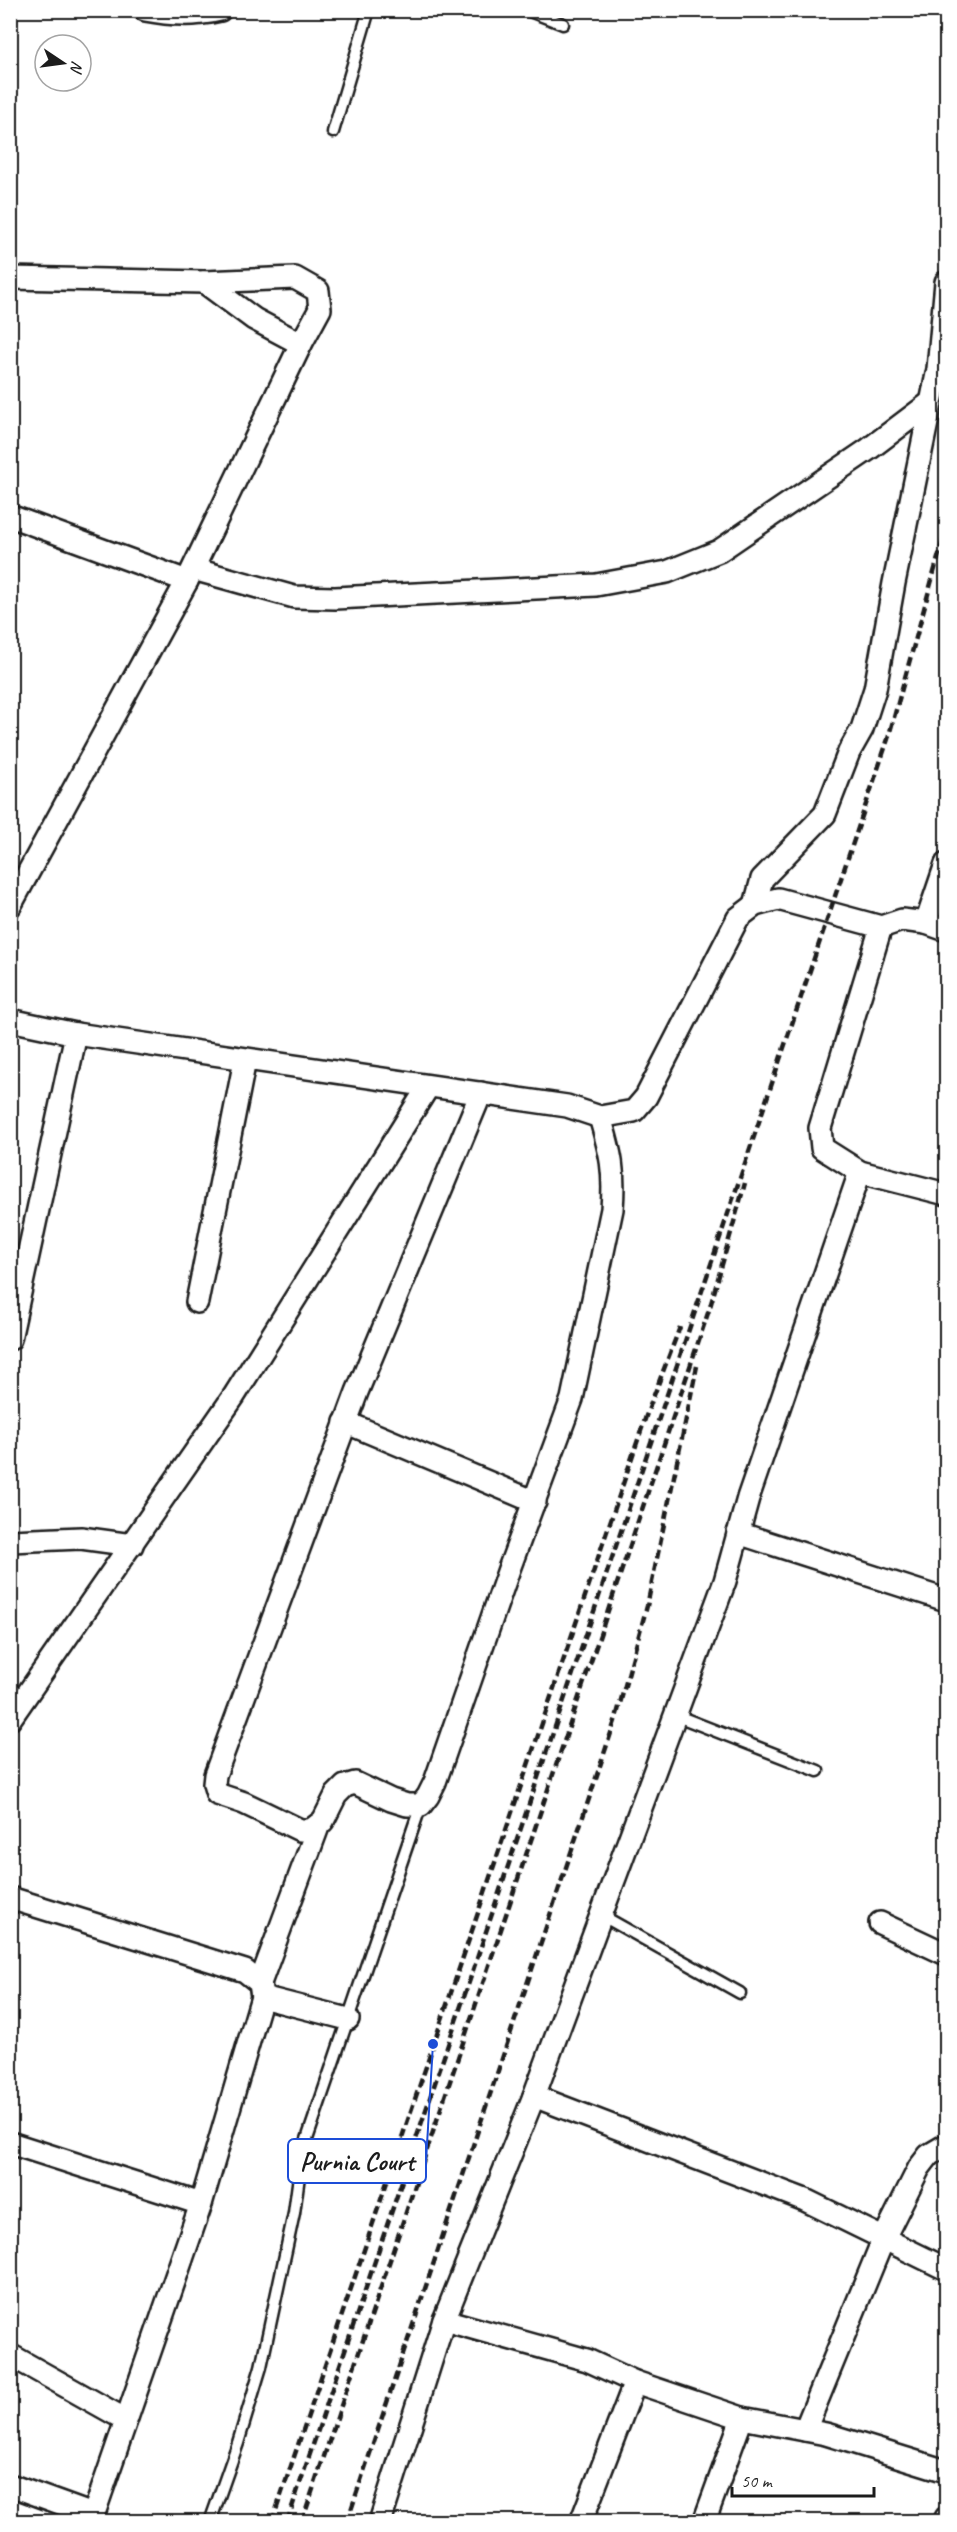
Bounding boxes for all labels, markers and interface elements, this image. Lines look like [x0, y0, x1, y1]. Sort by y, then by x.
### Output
north arrow [33, 33, 93, 93]
text: N [65, 59, 87, 76]
callout: Purnia Court [288, 2139, 426, 2183]
text: Purnia Court [300, 2145, 417, 2178]
scale bar [732, 2460, 874, 2498]
text: 50 m [741, 2470, 774, 2492]

